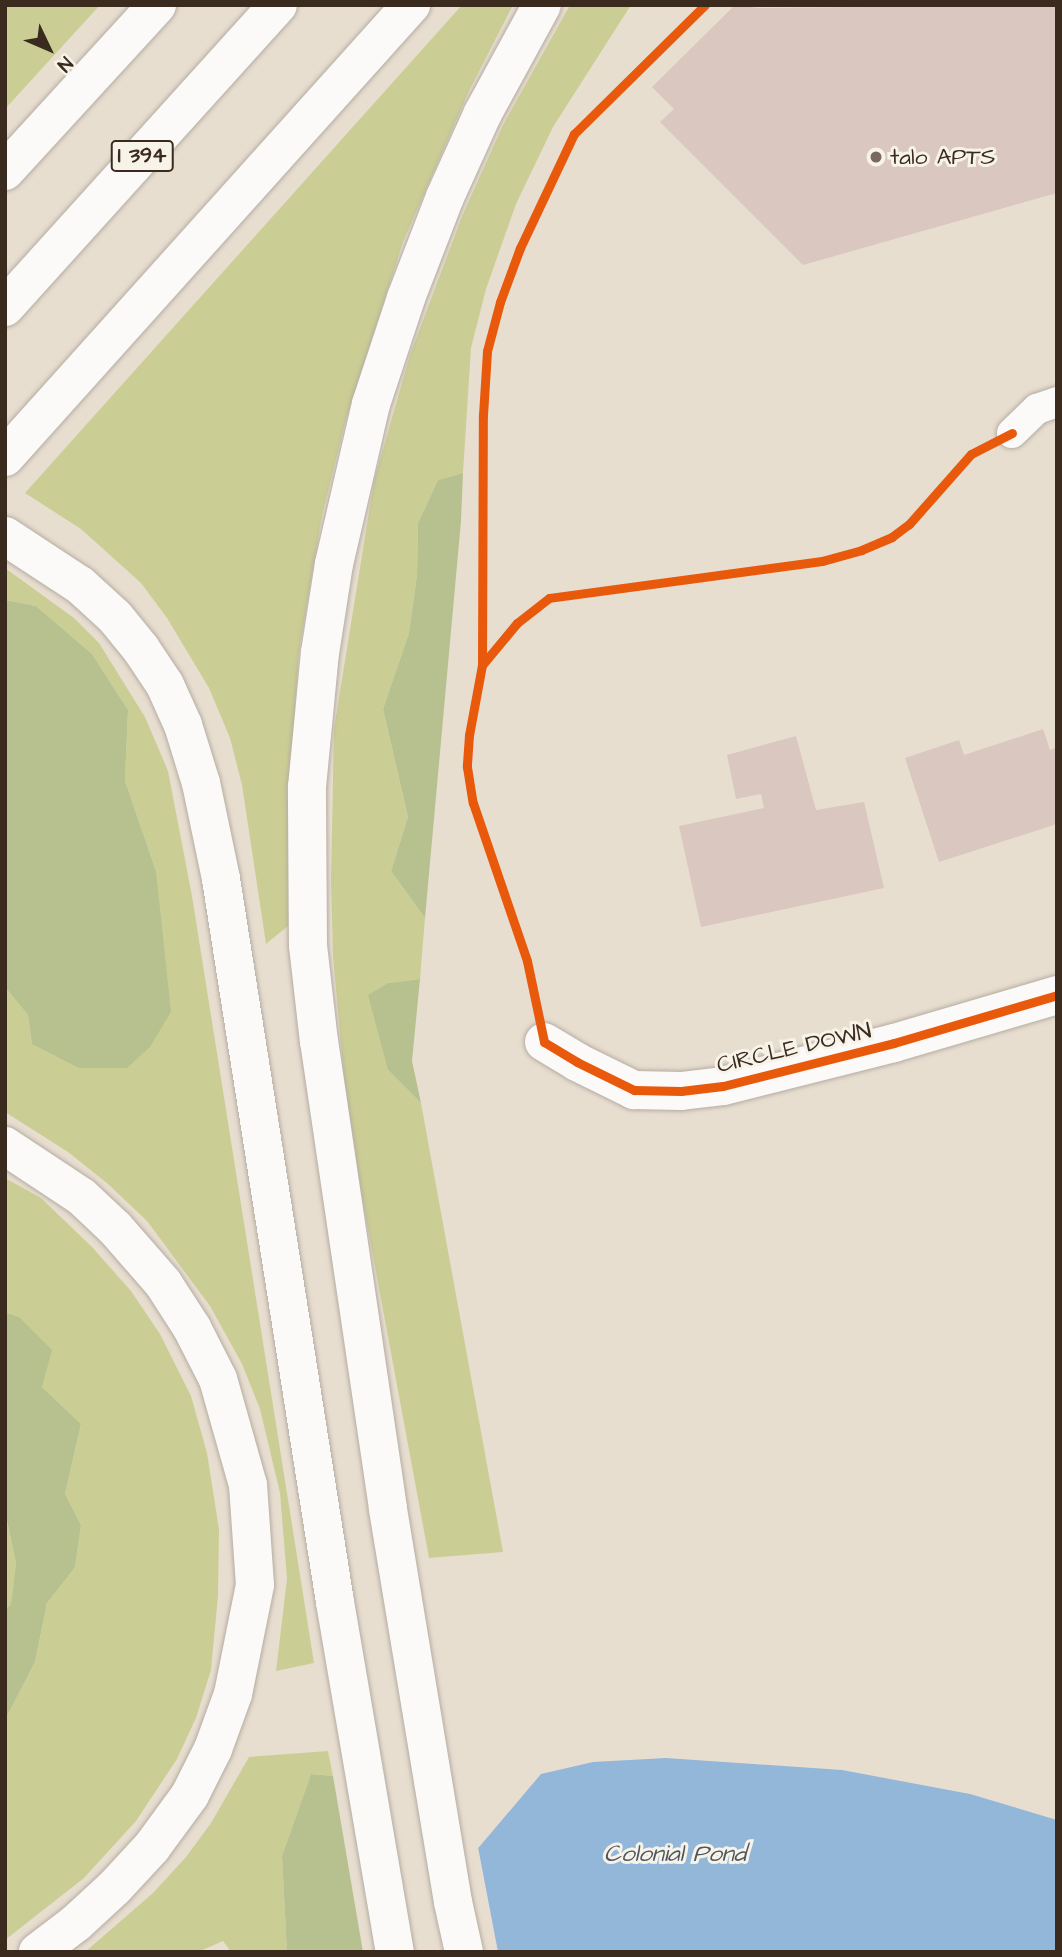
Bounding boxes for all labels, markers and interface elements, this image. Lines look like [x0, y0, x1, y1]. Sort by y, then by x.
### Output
north arrow [14, 14, 84, 84]
text: N [51, 50, 78, 78]
road number: I 394 [110, 138, 174, 174]
place label: talo APTS [890, 143, 995, 171]
marker: talo APTS [868, 149, 884, 165]
street label: CIRCLE DOWN [714, 1017, 874, 1079]
water label: Colonial Pond [604, 1841, 746, 1869]

